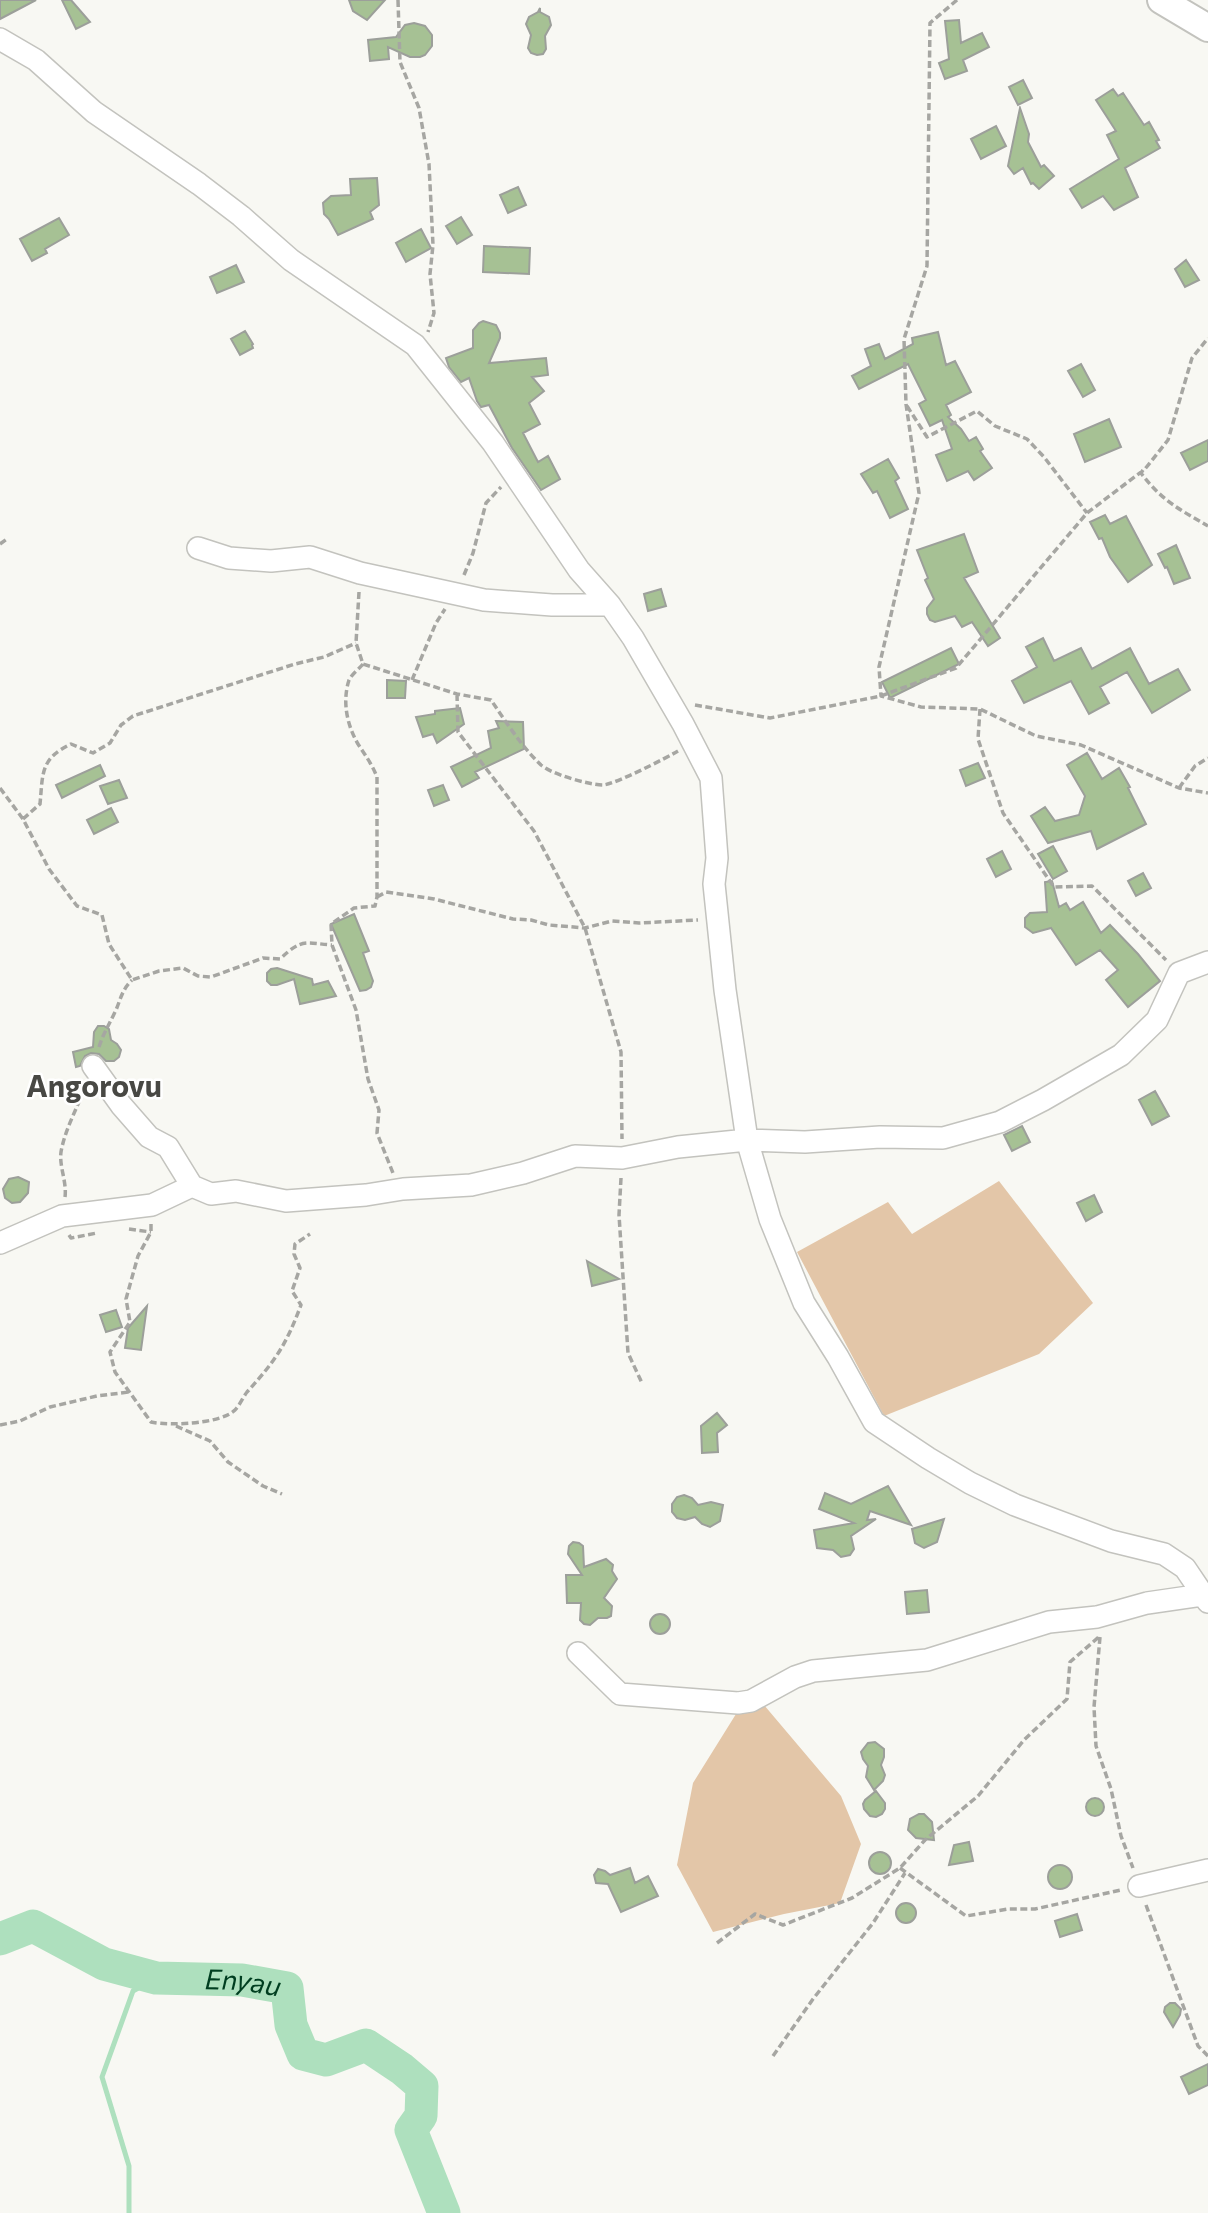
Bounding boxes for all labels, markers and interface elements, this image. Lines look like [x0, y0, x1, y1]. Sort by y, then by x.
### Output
district label: Angorovu [26, 1066, 162, 1103]
water label: Enyau [204, 1961, 284, 2003]

